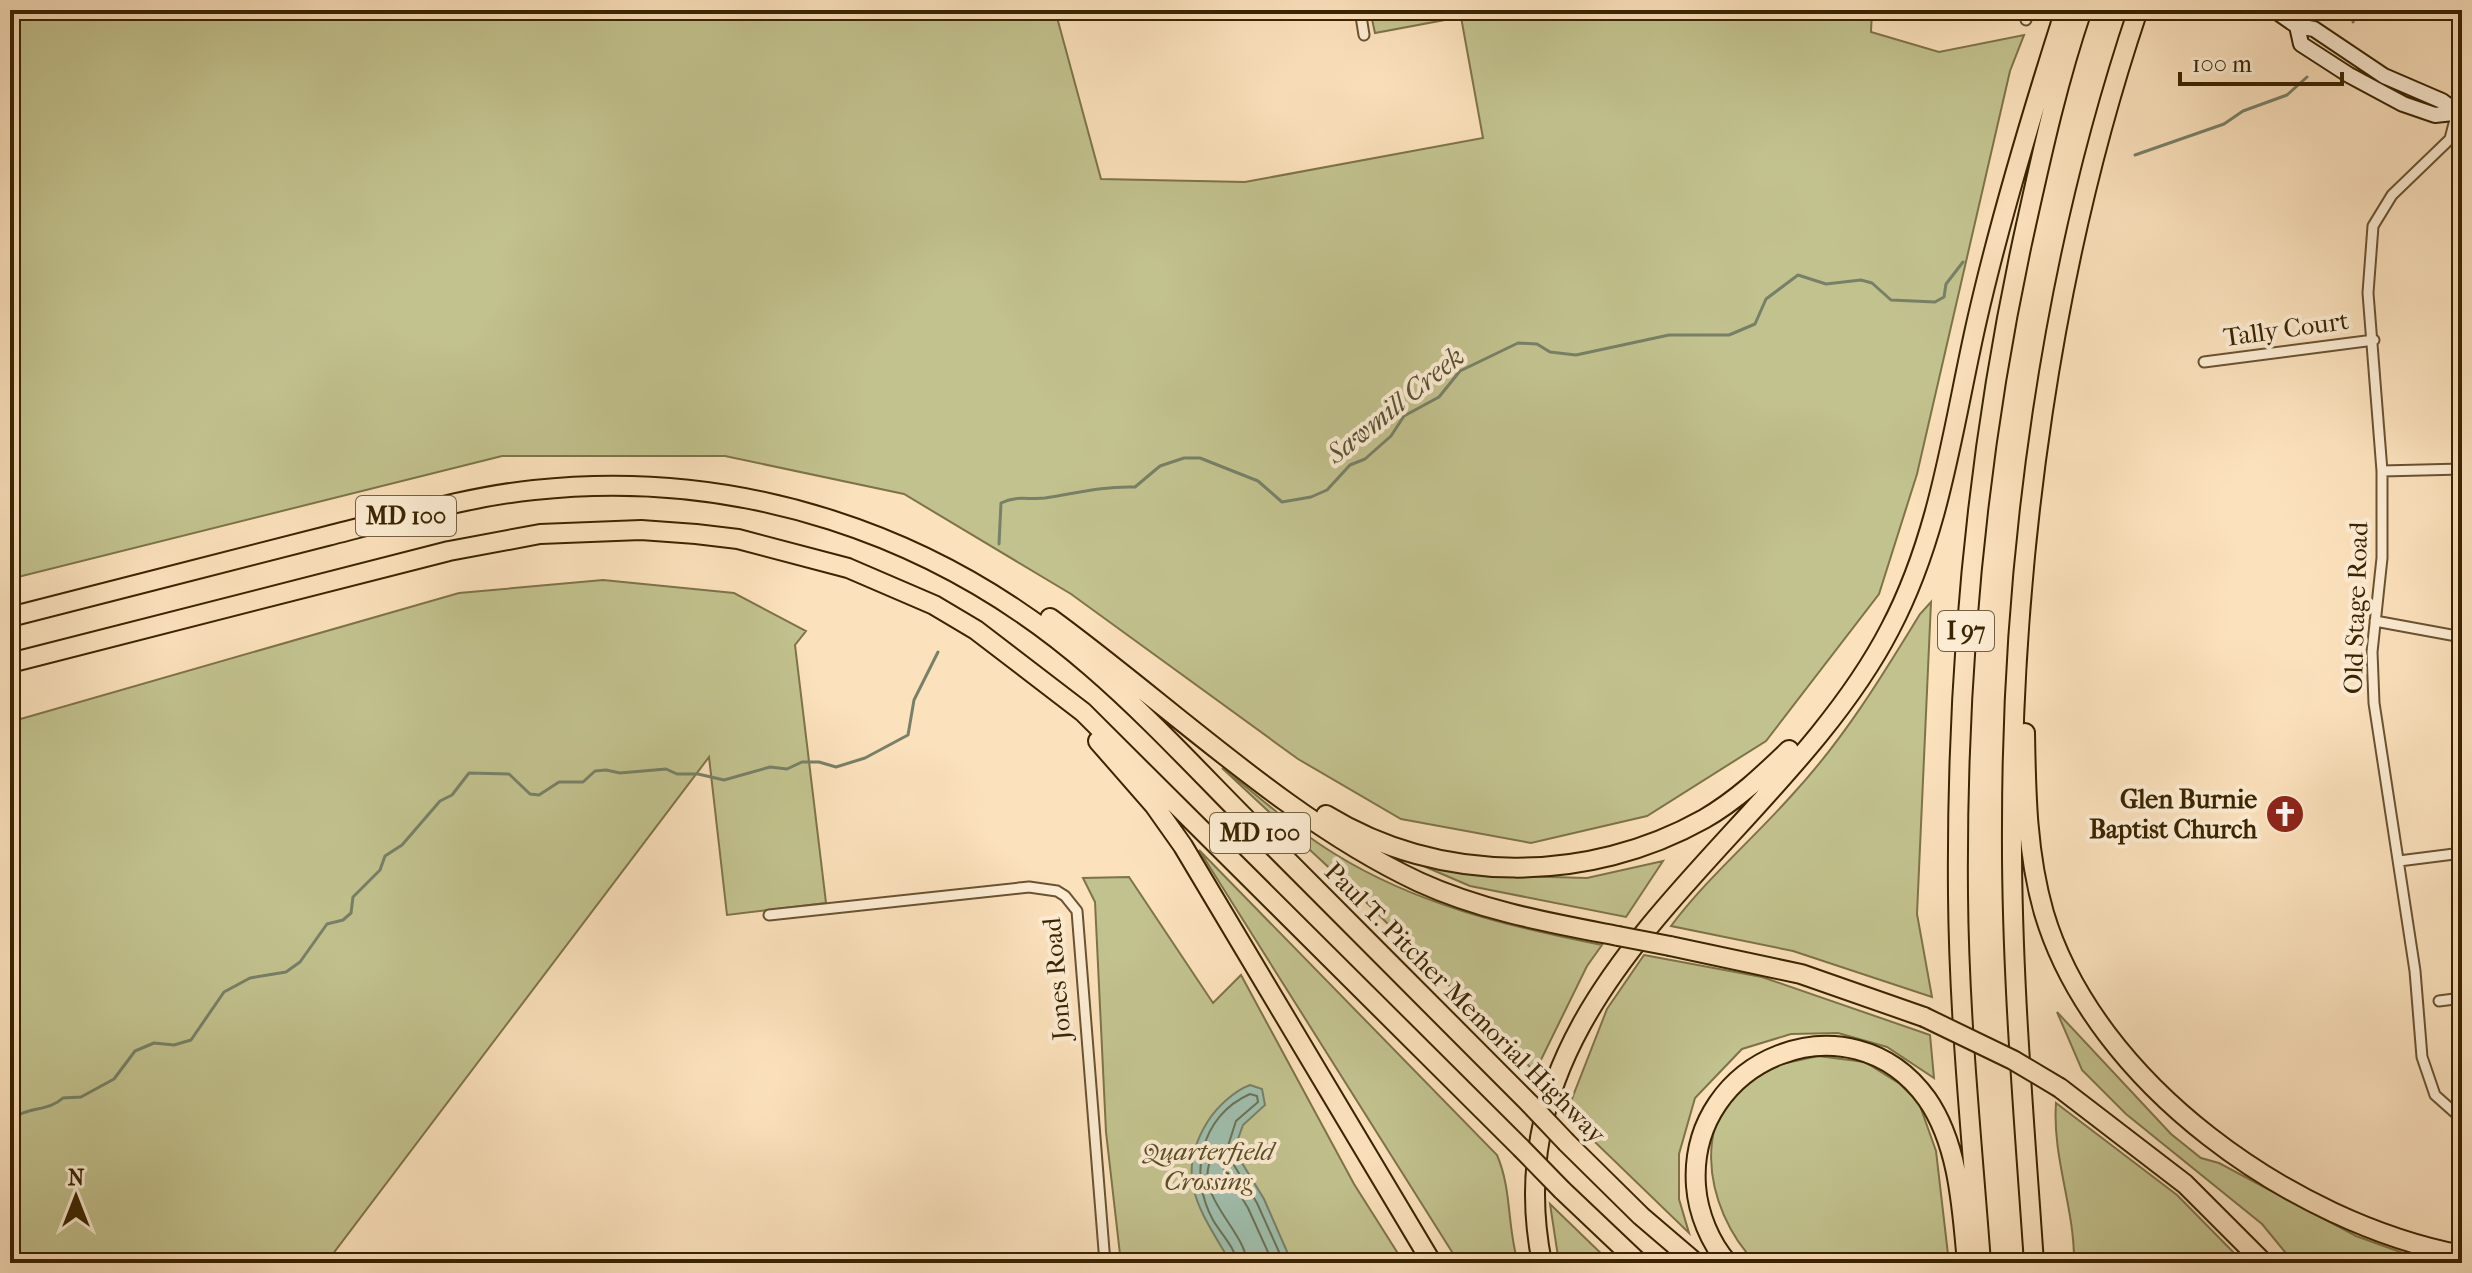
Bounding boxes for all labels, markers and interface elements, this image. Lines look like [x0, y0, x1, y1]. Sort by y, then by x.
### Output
scale bar [2180, 36, 2342, 86]
text: 100 m [2192, 50, 2252, 78]
street label: Tally Court [2221, 305, 2351, 353]
water label: Sawmill Creek [1319, 339, 1470, 471]
road number: MD 100 [356, 496, 456, 536]
street label: Old Stage Road [2338, 521, 2375, 695]
road number: I 97 [1938, 611, 1994, 651]
place label: Glen Burnie Baptist Church [2089, 784, 2257, 845]
church icon: Glen Burnie Baptist Church [2264, 793, 2306, 835]
road number: MD 100 [1210, 813, 1310, 853]
street label: Paul T. Pitcher Memorial Highway [1318, 856, 1613, 1151]
street label: Jones Road [1036, 915, 1078, 1044]
park label: Quarterfield Crossing [1141, 1136, 1278, 1197]
north arrow [36, 1157, 116, 1237]
text: N [68, 1165, 85, 1191]

